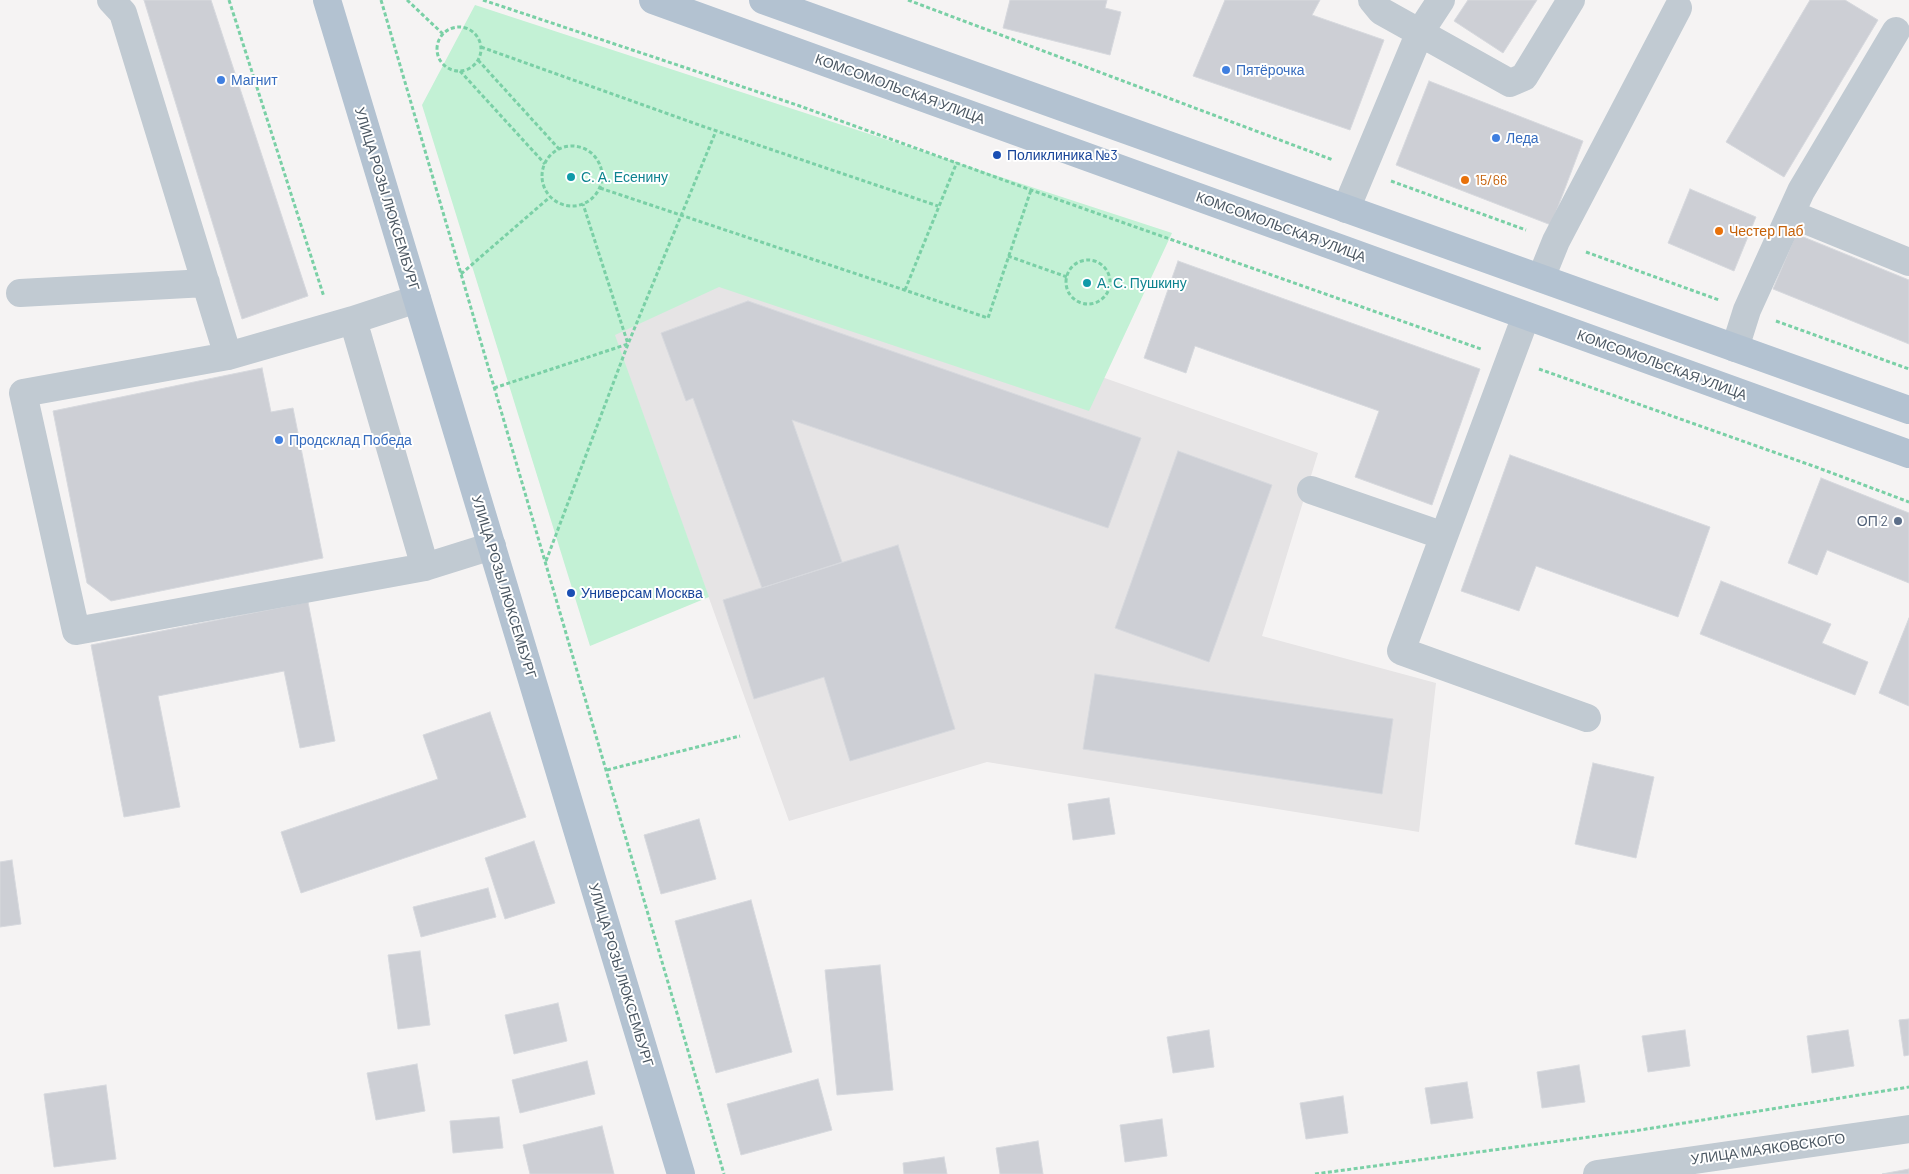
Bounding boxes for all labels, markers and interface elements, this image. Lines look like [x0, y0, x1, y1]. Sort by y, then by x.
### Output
street label: КОМСОМОЛЬСКАЯ УЛИЦА [813, 50, 987, 128]
place label: Пятёрочка [1236, 62, 1305, 78]
marker: Пятёрочка [1220, 64, 1232, 76]
place label: Магнит [231, 72, 278, 88]
marker: Магнит [215, 74, 227, 86]
street label: УЛИЦА РОЗЫ ЛЮКСЕМБУРГ [351, 105, 423, 293]
place label: Леда [1506, 130, 1539, 146]
marker: Леда [1490, 132, 1502, 144]
place label: Поликлиника №3 [1007, 147, 1118, 163]
marker: Поликлиника №3 [991, 149, 1003, 161]
place label: С. А. Есенину [581, 169, 668, 185]
marker: С. А. Есенину [565, 171, 577, 183]
place label: 15/66 [1475, 172, 1507, 188]
marker: 15/66 [1459, 174, 1471, 186]
street label: КОМСОМОЛЬСКАЯ УЛИЦА [1194, 188, 1368, 266]
place label: Честер Паб [1729, 223, 1804, 239]
marker: Честер Паб [1713, 225, 1725, 237]
place label: А. С. Пушкину [1097, 275, 1187, 291]
marker: А. С. Пушкину [1081, 277, 1093, 289]
street label: КОМСОМОЛЬСКАЯ УЛИЦА [1575, 326, 1749, 404]
place label: Продсклад Победа [289, 432, 412, 448]
marker: Продсклад Победа [273, 434, 285, 446]
street label: УЛИЦА РОЗЫ ЛЮКСЕМБУРГ [468, 493, 540, 681]
place label: ОП 2 [1857, 513, 1888, 529]
marker: ОП 2 [1892, 515, 1904, 527]
place label: Универсам Москва [581, 585, 703, 601]
marker: Универсам Москва [565, 587, 577, 599]
street label: УЛИЦА РОЗЫ ЛЮКСЕМБУРГ [585, 881, 657, 1069]
street label: УЛИЦА МАЯКОВСКОГО [1690, 1130, 1846, 1168]

